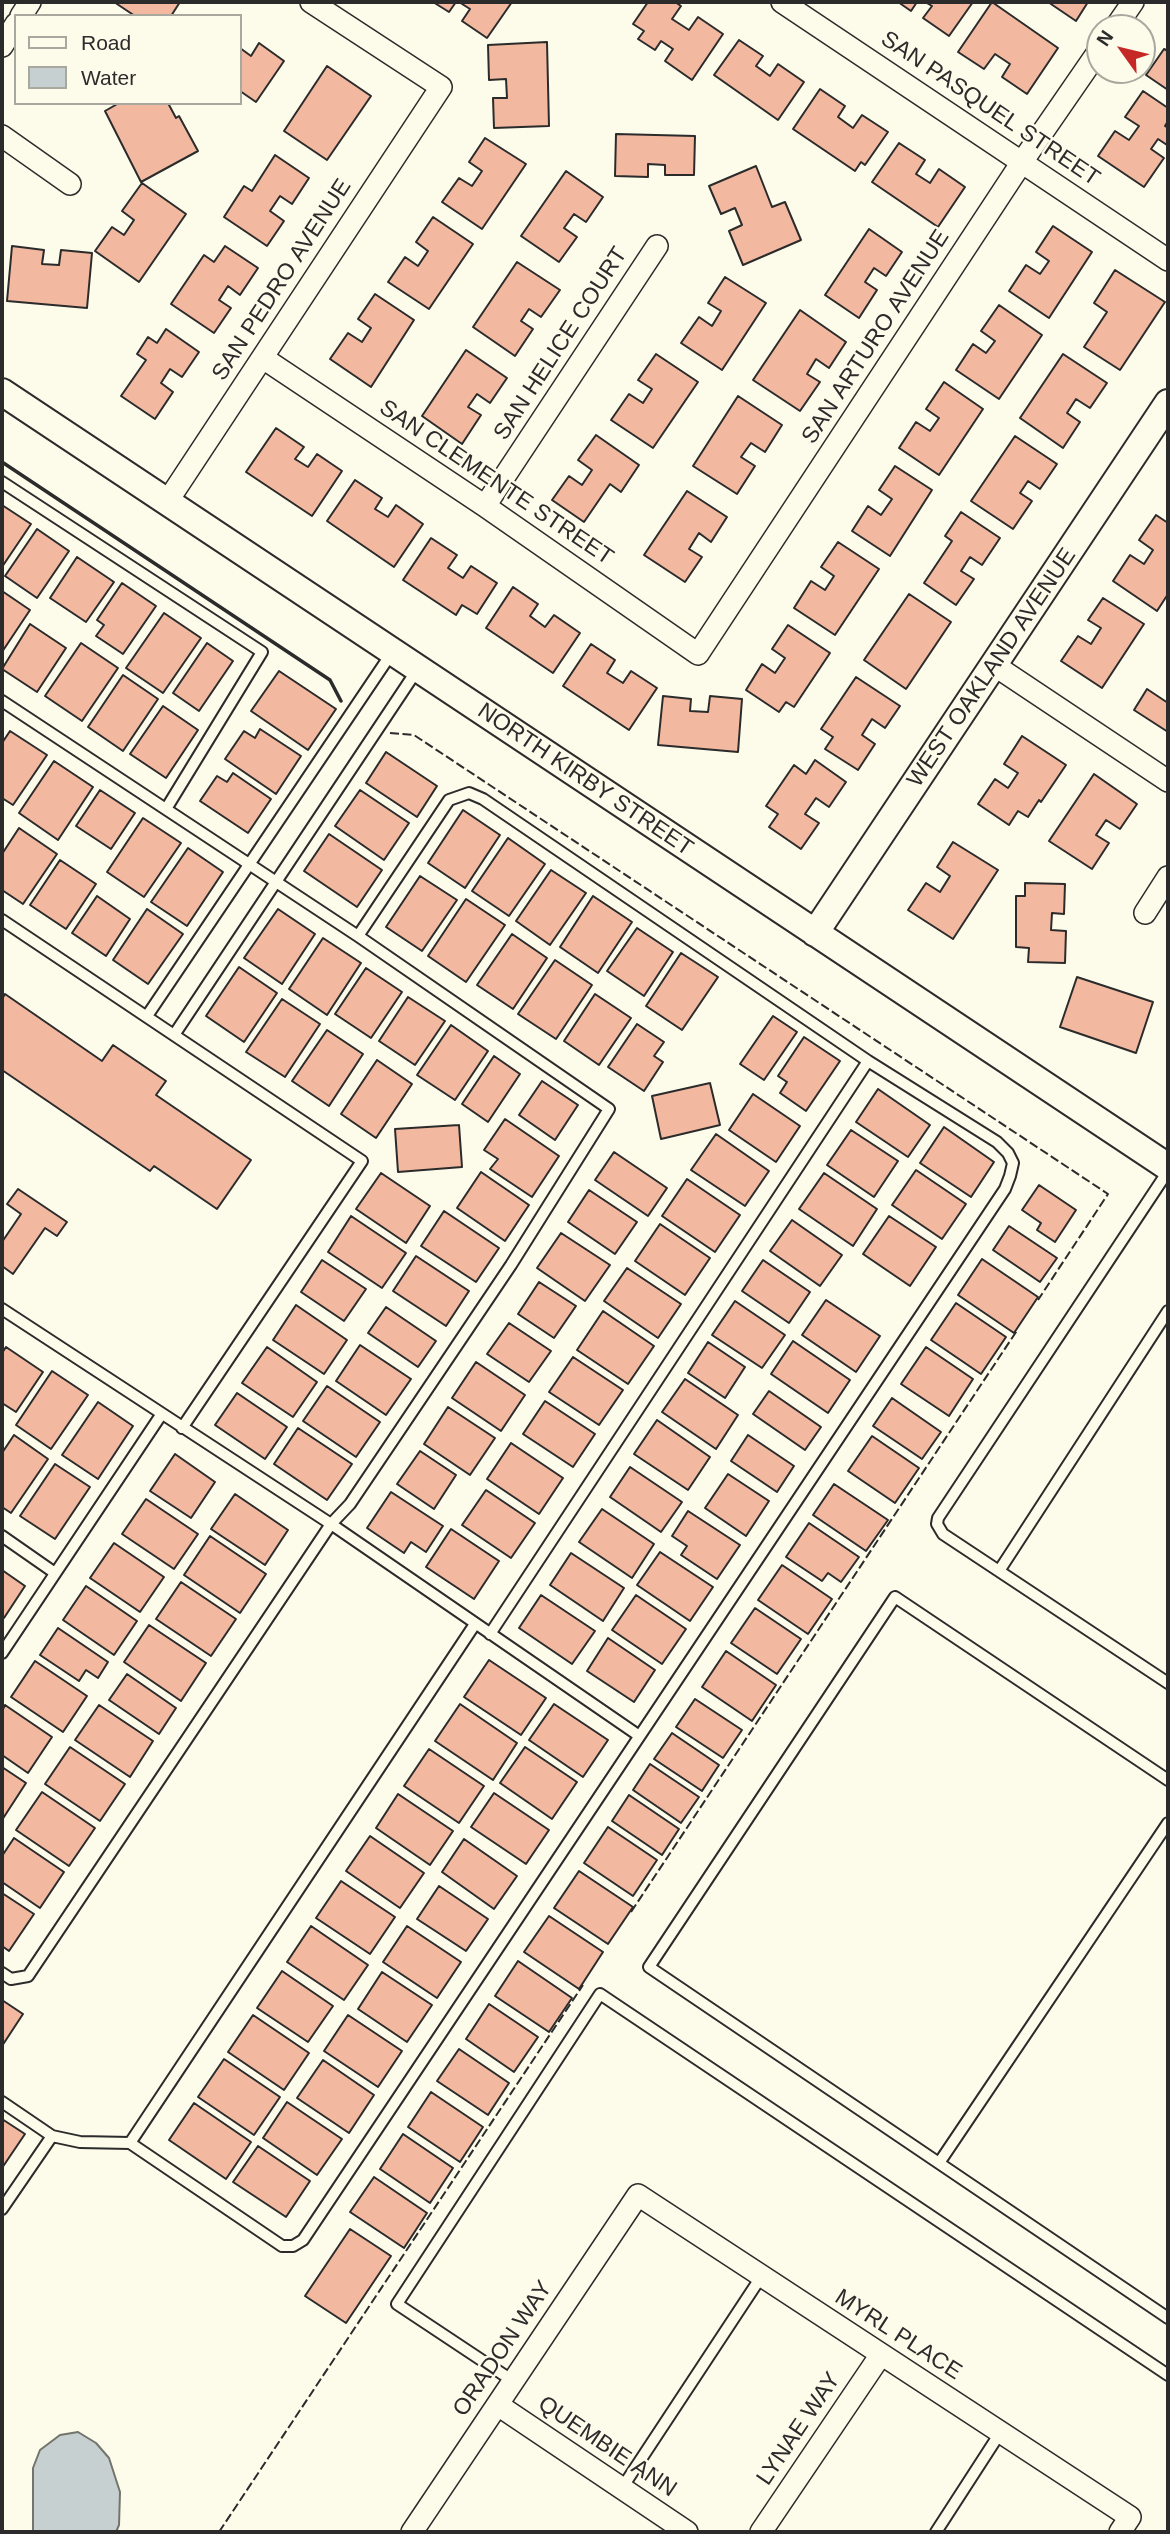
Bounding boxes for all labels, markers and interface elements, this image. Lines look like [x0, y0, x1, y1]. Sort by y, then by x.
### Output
legend [14, 14, 242, 105]
north arrow [1086, 14, 1156, 84]
street label: SAN PASQUEL STREET [875, 25, 1105, 193]
text: Road [81, 31, 131, 54]
text: Water [81, 66, 136, 89]
street label: SAN PEDRO AVENUE [207, 174, 357, 386]
street label: SAN ARTURO AVENUE [796, 225, 956, 449]
street label: SAN HELICE COURT [488, 242, 634, 446]
street label: SAN CLEMENTE STREET [374, 394, 618, 572]
street label: WEST OAKLAND AVENUE [902, 543, 1082, 793]
street label: NORTH KIRBY STREET [472, 698, 698, 862]
street label: ORADON WAY [448, 2276, 558, 2422]
street label: MYRL PLACE [829, 2284, 967, 2386]
street label: LYNAE WAY [751, 2367, 847, 2491]
street label: QUEMBIE ANN [533, 2391, 681, 2503]

